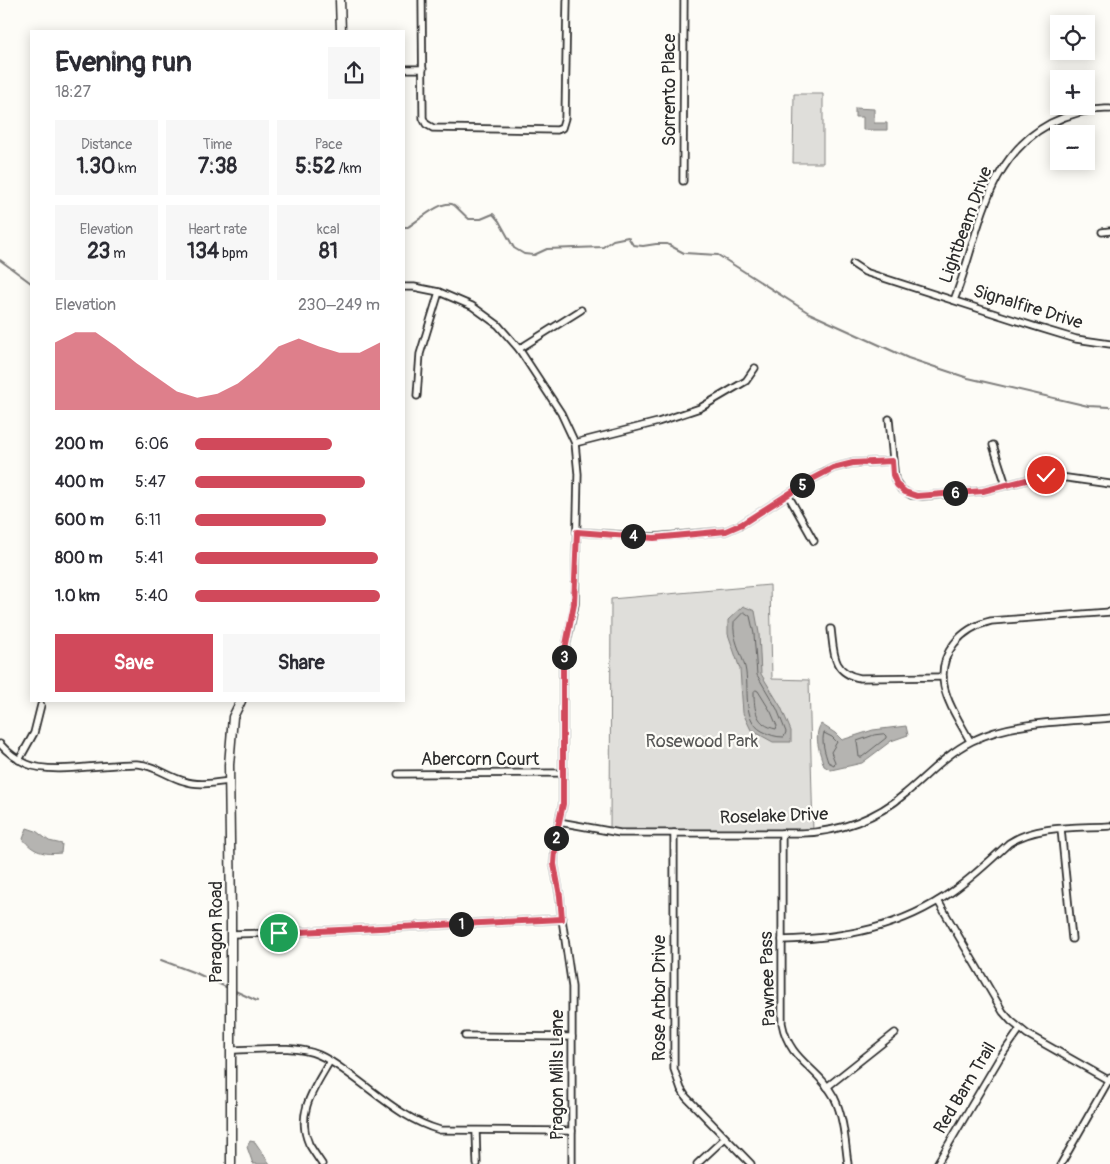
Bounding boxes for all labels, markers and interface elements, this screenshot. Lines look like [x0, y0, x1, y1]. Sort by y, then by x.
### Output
map controls [1050, 15, 1095, 170]
button: locate [1050, 15, 1095, 60]
street label: Sorrento Place [658, 34, 681, 146]
text: Evening run [55, 45, 192, 80]
button: share [328, 47, 380, 99]
button: + [1050, 70, 1095, 115]
text: 18:27 [55, 82, 91, 102]
button: − [1050, 125, 1095, 170]
text: Distance [81, 136, 132, 153]
text: Time [203, 136, 232, 153]
text: Pace [315, 136, 342, 153]
text: 1.30 [76, 153, 115, 180]
text: 7:38 [198, 153, 237, 180]
text: 5:52 [295, 153, 335, 180]
text: km [115, 160, 137, 177]
text: /km [335, 160, 362, 177]
street label: Lightbeam Drive [934, 163, 998, 287]
text: Elevation [80, 221, 133, 238]
text: Heart rate [188, 221, 247, 238]
text: kcal [317, 221, 340, 238]
text: 23 [87, 238, 110, 265]
text: 134 [187, 238, 219, 265]
text: 81 [319, 238, 338, 265]
text: m [110, 245, 126, 262]
text: bpm [219, 245, 248, 262]
street label: Signalfire Drive [970, 279, 1086, 335]
text: Elevation [55, 295, 116, 315]
text: 230–249 m [298, 295, 380, 315]
text: 200 m [55, 434, 103, 454]
text: 6:06 [135, 434, 169, 454]
pin [1025, 454, 1067, 496]
icon: check [1032, 461, 1060, 489]
text: 400 m [55, 472, 104, 492]
text: 5:47 [135, 472, 166, 492]
pin: 5 [790, 472, 814, 498]
text: 5 [799, 477, 806, 494]
pin: 6 [942, 480, 968, 506]
text: 6 [951, 485, 960, 502]
text: 600 m [55, 510, 104, 530]
text: 6:11 [135, 510, 161, 530]
pin: 4 [620, 524, 646, 548]
text: 4 [629, 528, 638, 545]
text: 800 m [55, 548, 103, 568]
text: 5:41 [135, 548, 163, 568]
text: 1.0 km [55, 586, 100, 606]
text: 5:40 [135, 586, 168, 606]
button: Save [55, 634, 213, 692]
button: Share [223, 634, 380, 692]
pin: 3 [552, 644, 576, 670]
text: 3 [561, 649, 568, 666]
park label: Rosewood Park [646, 730, 759, 753]
street label: Abercorn Court [421, 748, 540, 771]
street label: Roselake Drive [719, 803, 829, 829]
pin: 2 [544, 826, 568, 850]
text: 2 [553, 830, 560, 847]
street label: Paragon Road [205, 881, 228, 983]
pin [258, 912, 300, 954]
pin: 1 [448, 912, 474, 936]
text: 1 [459, 916, 464, 933]
icon: arrive [265, 919, 293, 947]
street label: Pawnee Pass [755, 931, 781, 1027]
street label: Rose Arbor Drive [648, 935, 671, 1061]
street label: Pragon Mills Lane [546, 1010, 569, 1140]
street label: Red Barn Trail [929, 1038, 1001, 1138]

